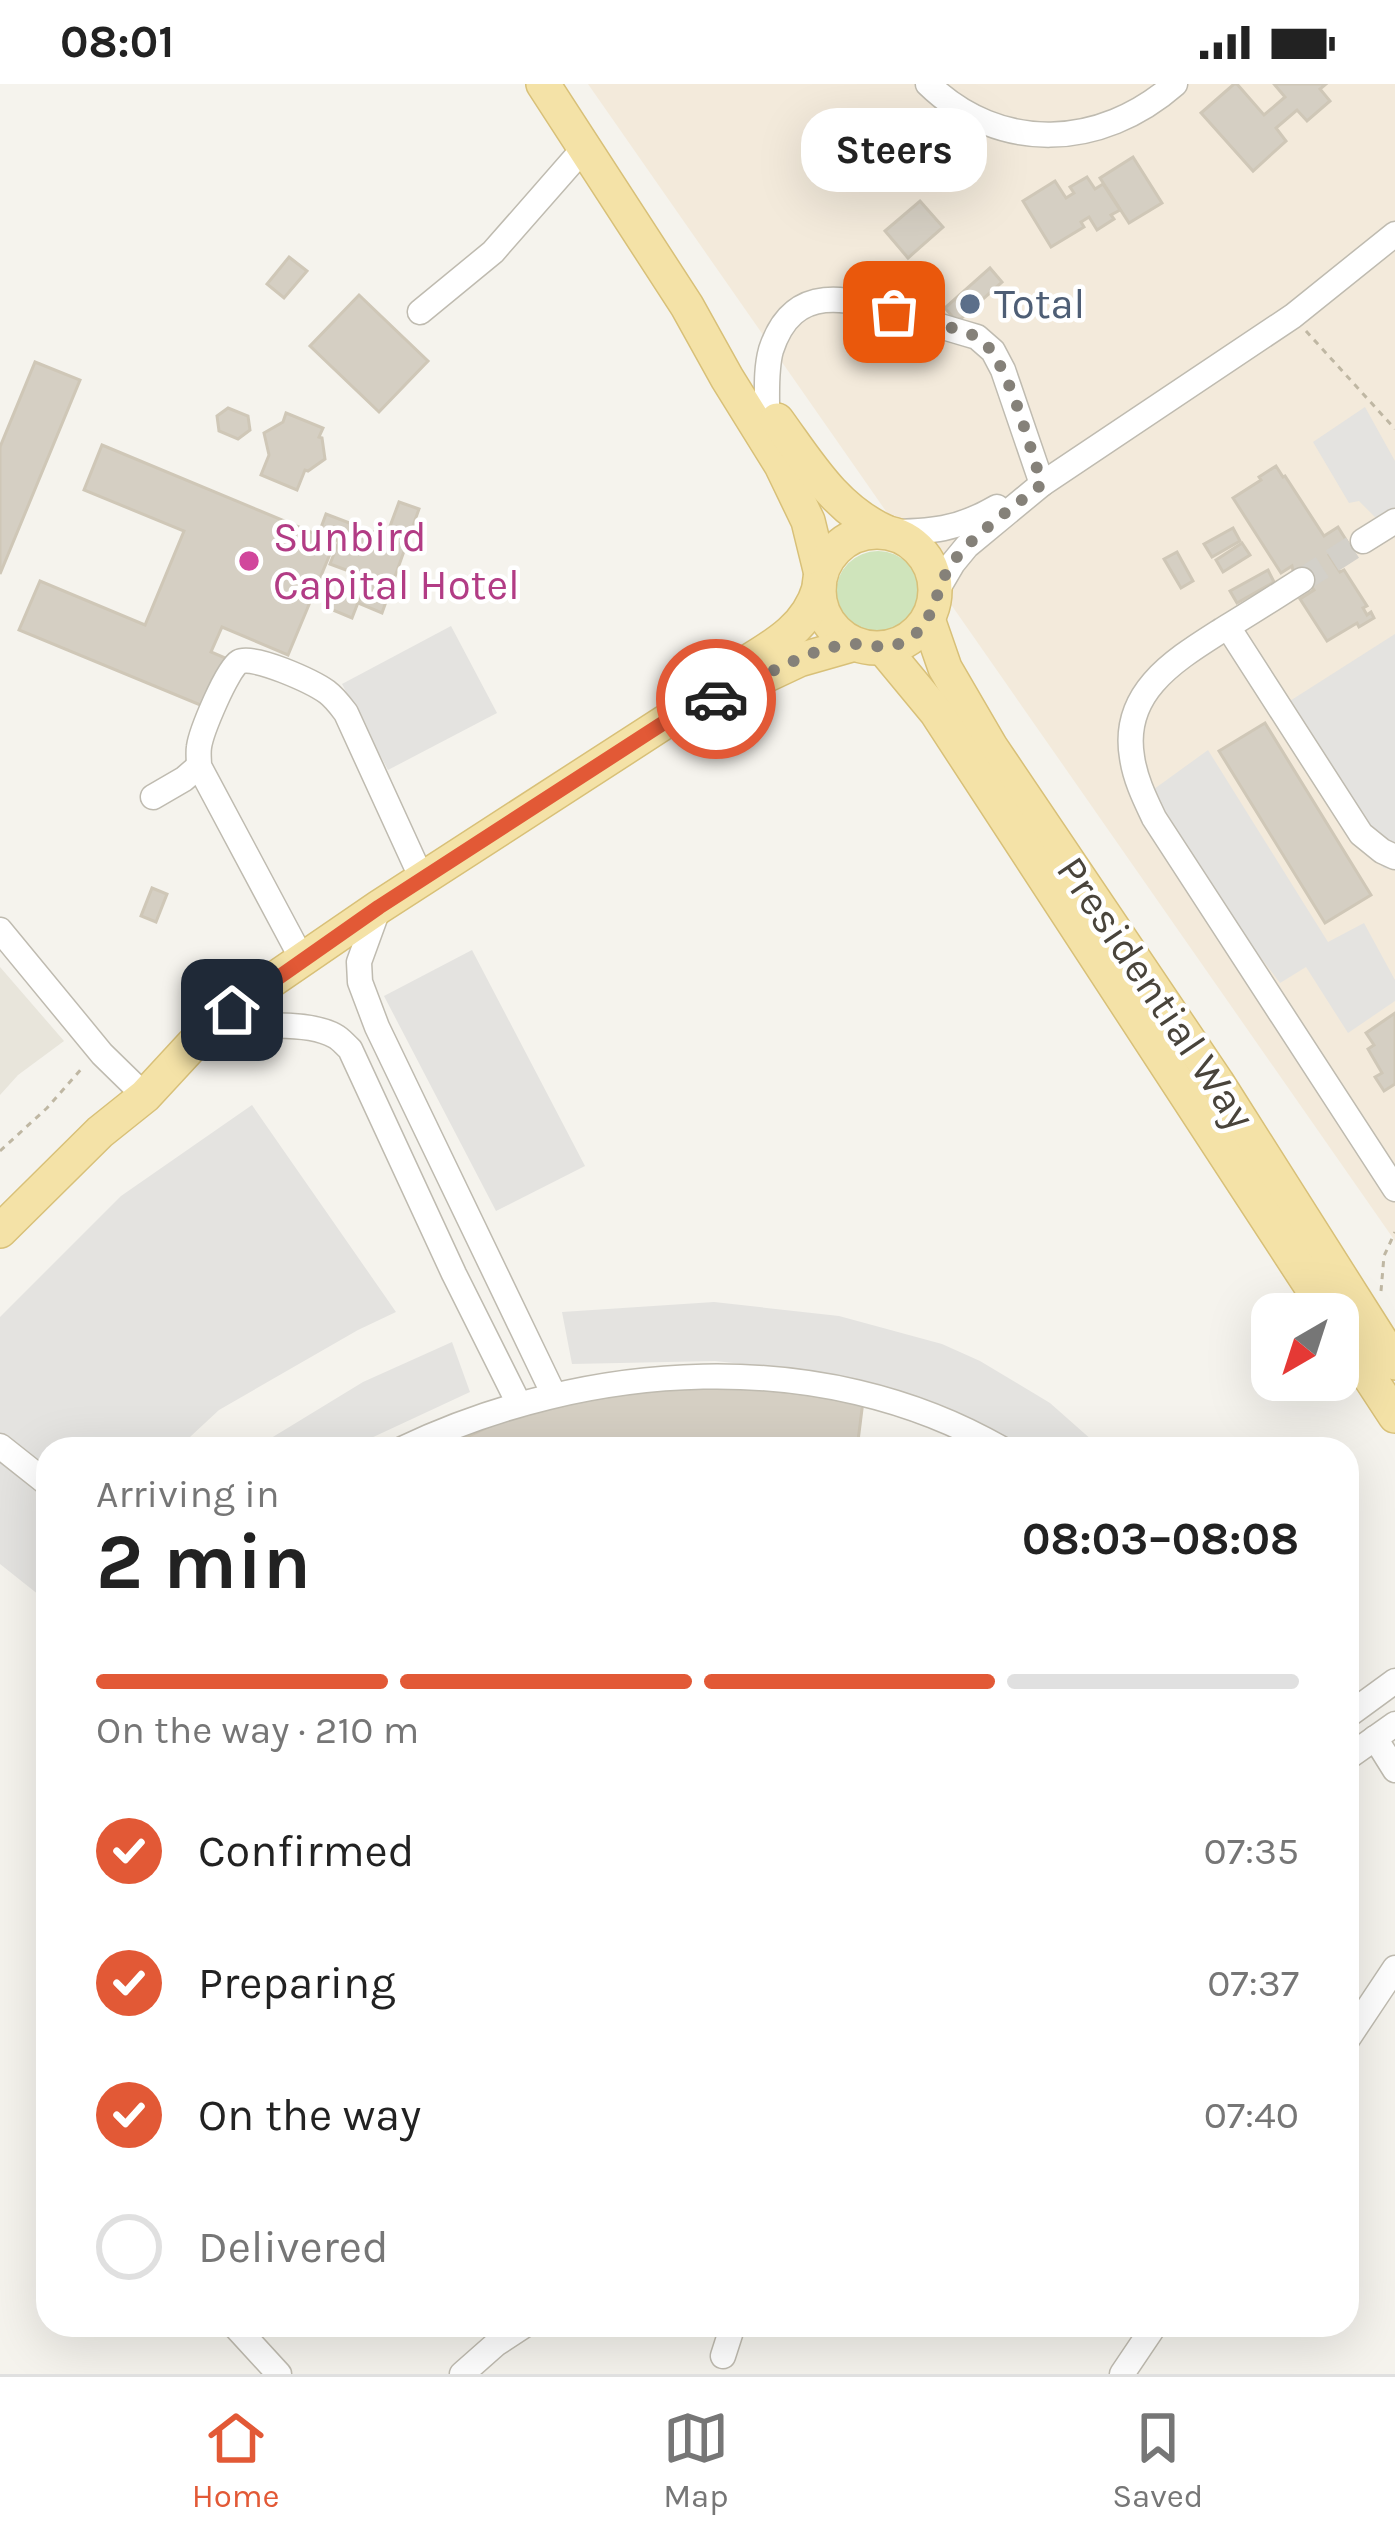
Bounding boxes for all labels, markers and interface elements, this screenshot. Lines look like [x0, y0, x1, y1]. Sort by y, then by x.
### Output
text: 08:01 [60, 16, 174, 68]
callout: Steers [801, 108, 987, 192]
text: Steers [835, 127, 953, 173]
pin [843, 261, 945, 363]
icon: bag [861, 279, 927, 345]
place label: Total [994, 279, 1085, 329]
marker: Total [957, 291, 983, 317]
place label: Sunbird Capital Hotel [273, 512, 520, 610]
marker: Sunbird Capital Hotel [236, 548, 262, 574]
courier [656, 639, 776, 759]
icon: car [683, 666, 749, 732]
street label: Presidential Way [1046, 847, 1266, 1139]
pin [181, 959, 283, 1061]
icon: home [199, 977, 265, 1043]
north arrow [1251, 1293, 1359, 1401]
map controls [1251, 1293, 1359, 1401]
text: Arriving in [96, 1471, 279, 1517]
text: 08:03–08:08 [1022, 1513, 1299, 1565]
text: 2 min [96, 1516, 311, 1608]
text: On the way · 210 m [96, 1707, 419, 1753]
icon: check [96, 1818, 162, 1884]
text: Confirmed [198, 1825, 414, 1877]
text: 07:35 [1204, 1828, 1299, 1874]
icon: check [96, 1950, 162, 2016]
text: Preparing [198, 1957, 396, 2009]
text: 07:37 [1207, 1960, 1299, 2006]
icon: check [96, 2082, 162, 2148]
text: On the way [198, 2089, 421, 2141]
text: 07:40 [1204, 2092, 1299, 2138]
text: Delivered [198, 2221, 389, 2273]
tab: Home [192, 2405, 280, 2515]
tab: Map [663, 2405, 729, 2515]
tab: Saved [1112, 2405, 1203, 2515]

